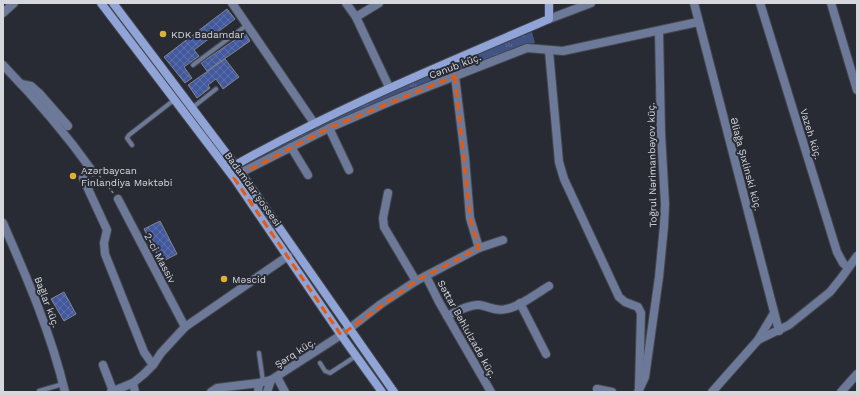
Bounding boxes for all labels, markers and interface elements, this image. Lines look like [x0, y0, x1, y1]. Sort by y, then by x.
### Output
marker: KDK Badamdar [158, 29, 168, 39]
place label: KDK Badamdar [171, 29, 244, 40]
street label: Cənub küç. [427, 51, 483, 81]
street label: Toğrul Nərimanbəyov küç. [645, 102, 659, 228]
street label: Vazeh küç. [798, 107, 824, 161]
street label: Əliağa Şıxlinski küç. [728, 116, 764, 212]
street label: Badamdar şossesi [223, 150, 283, 228]
place label: Azərbaycan Finlandiya Məktəbi [81, 165, 172, 188]
marker: Azərbaycan Finlandiya Məktəbi [68, 171, 78, 181]
street label: 2-ci Massiv [142, 231, 178, 286]
marker: Məscid [219, 274, 229, 284]
place label: Məscid [232, 274, 266, 285]
street label: Bağlar küç. [32, 275, 62, 329]
street label: Səttar Bəhlulzadə küç. [436, 278, 498, 380]
street label: Şərq küç. [273, 336, 317, 370]

